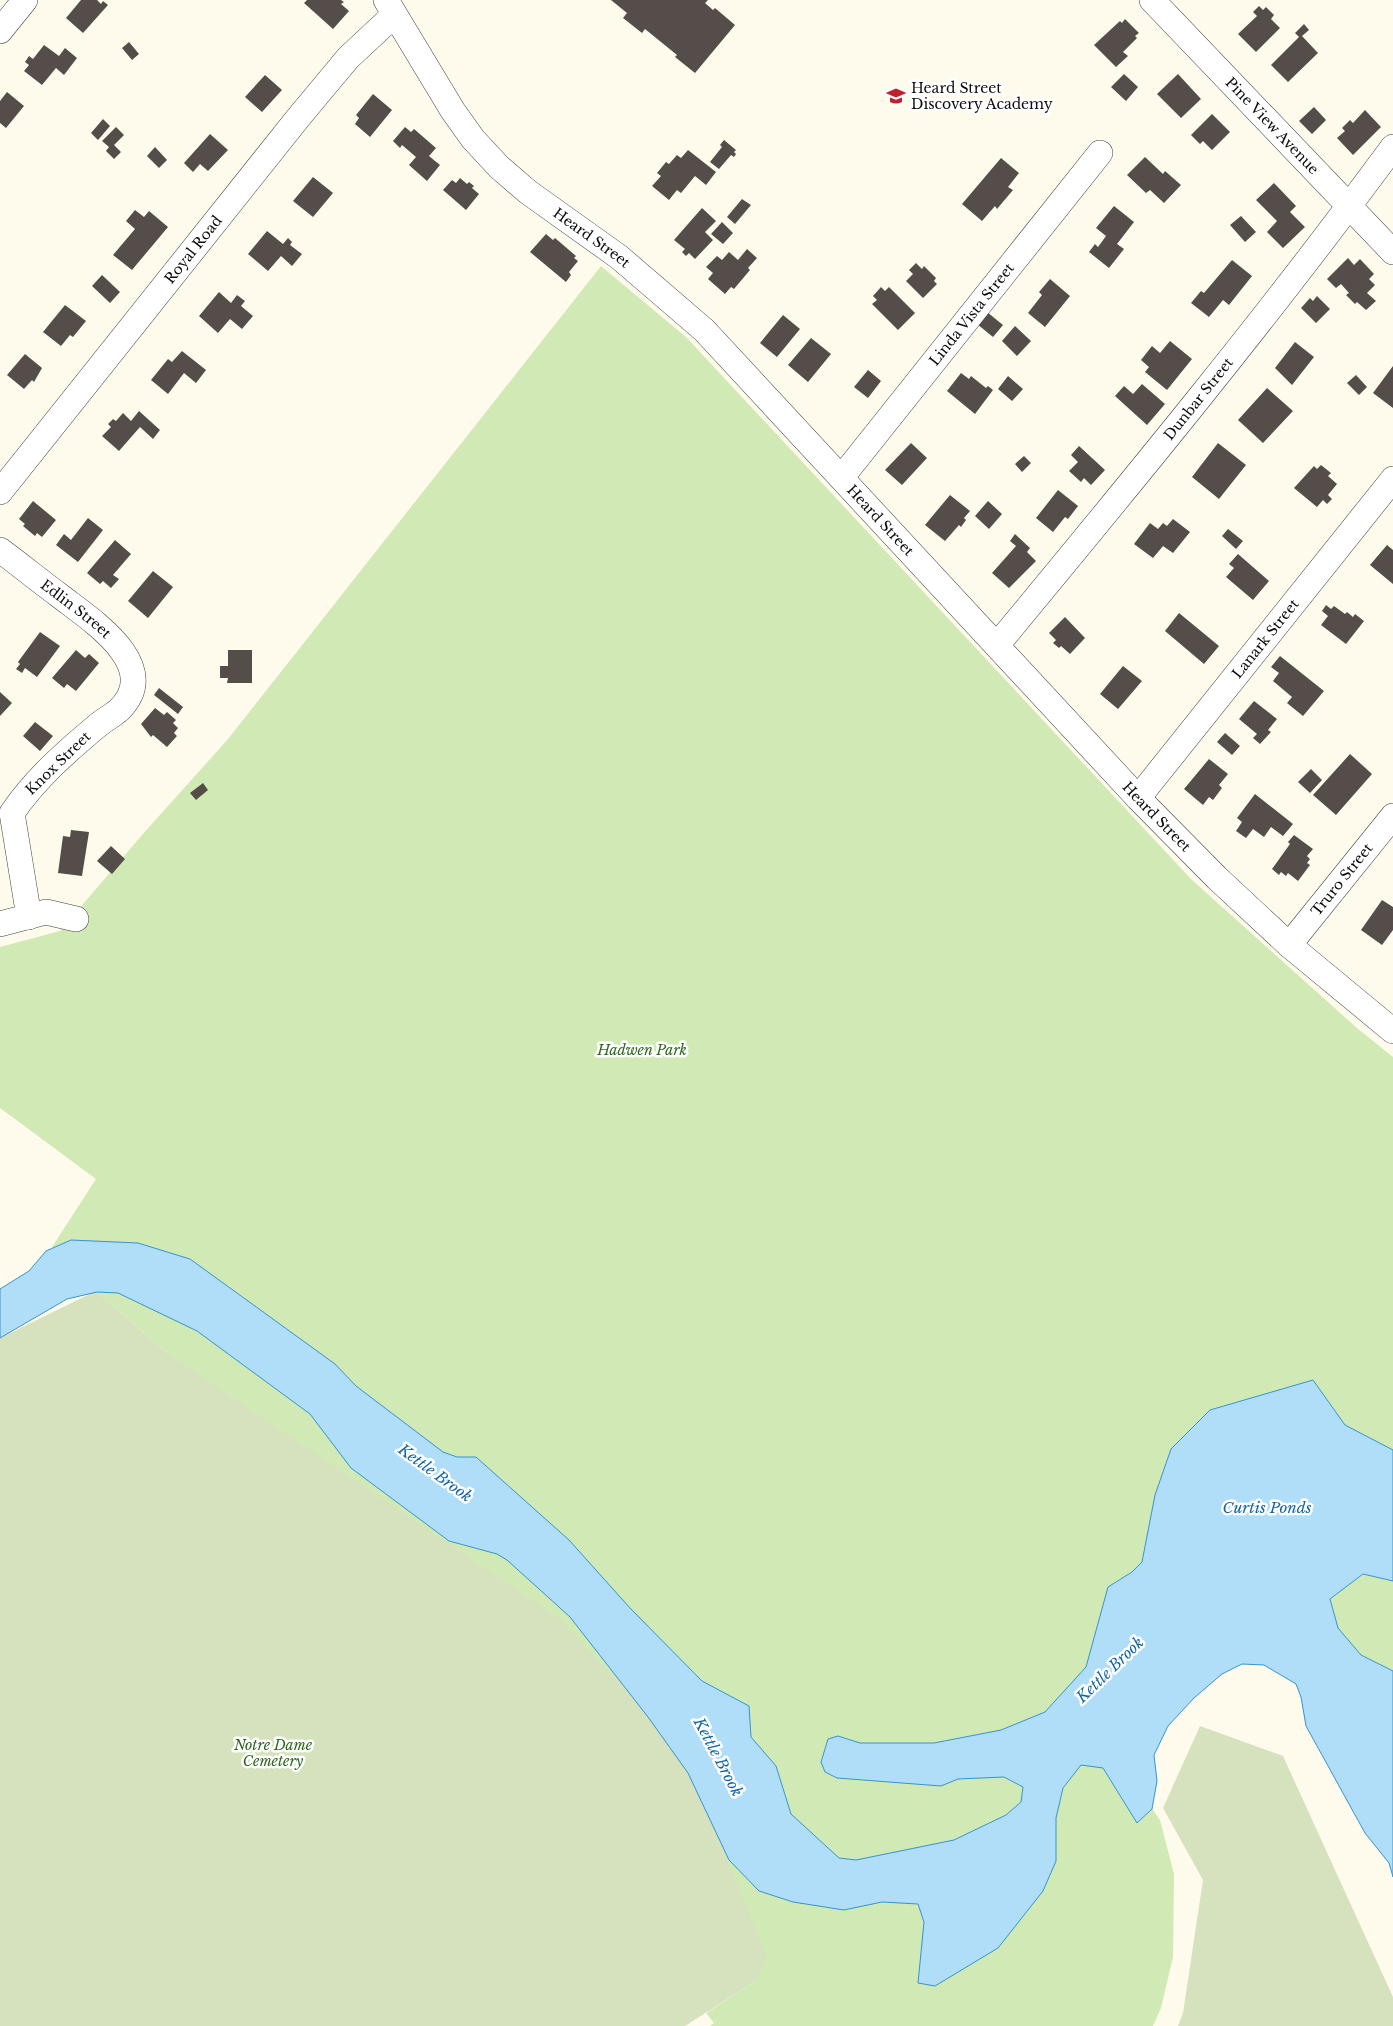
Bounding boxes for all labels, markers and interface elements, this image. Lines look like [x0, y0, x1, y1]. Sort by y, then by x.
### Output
street label: Pine View Avenue [1222, 73, 1323, 178]
place label: Heard Street Discovery Academy [911, 79, 1053, 113]
school or university icon: Heard Street Discovery Academy [885, 85, 907, 107]
street label: Heard Street [550, 204, 634, 272]
street label: Royal Road [161, 211, 226, 287]
street label: Linda Vista Street [925, 259, 1018, 369]
street label: Dunbar Street [1160, 353, 1237, 444]
street label: Heard Street [843, 481, 918, 560]
street label: Edlin Street [37, 576, 116, 642]
street label: Lanark Street [1228, 595, 1303, 682]
street label: Knox Street [22, 727, 95, 799]
street label: Heard Street [1118, 778, 1195, 856]
street label: Truro Street [1307, 839, 1377, 920]
park label: Hadwen Park [596, 1041, 687, 1059]
water label: Kettle Brook [394, 1439, 476, 1506]
water label: Curtis Ponds [1223, 1498, 1312, 1517]
water label: Kettle Brook [1071, 1633, 1147, 1707]
water label: Kettle Brook [689, 1713, 747, 1799]
park label: Notre Dame Cemetery [233, 1736, 313, 1770]

